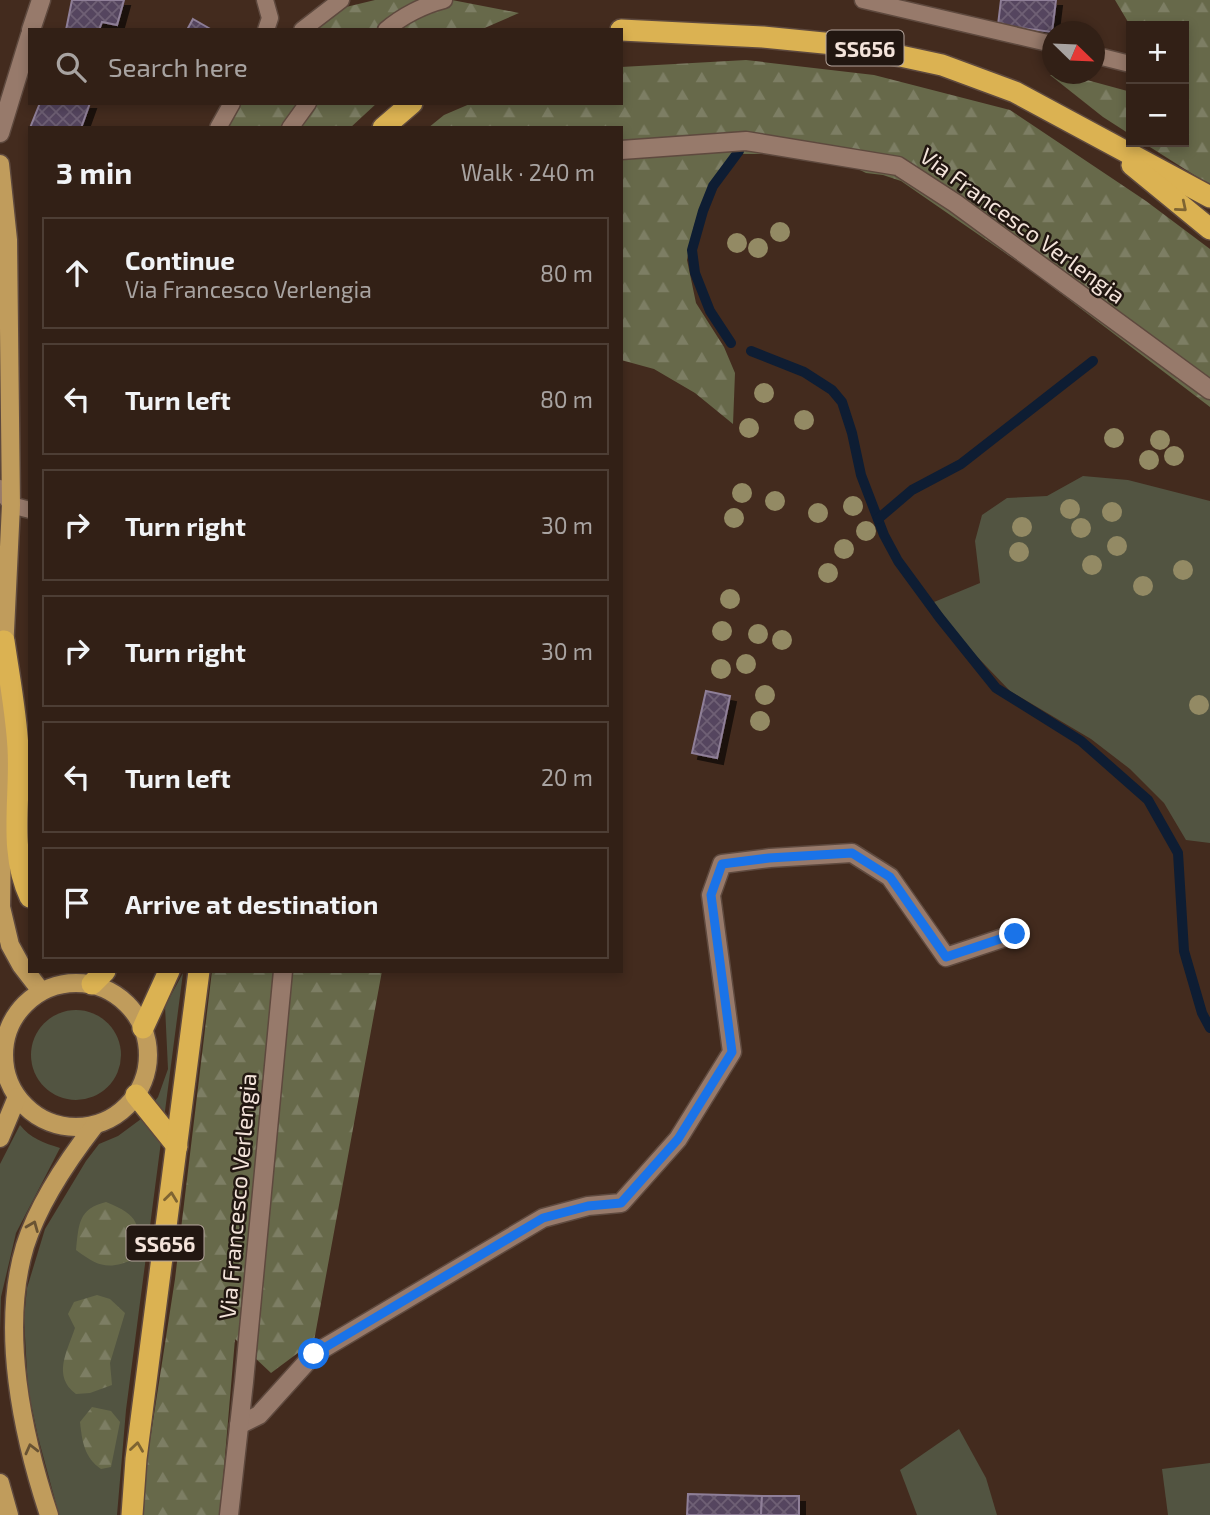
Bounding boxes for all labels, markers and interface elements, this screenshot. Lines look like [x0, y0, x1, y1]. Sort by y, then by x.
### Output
north arrow [1042, 21, 1105, 84]
map controls [1126, 21, 1189, 147]
button: + [1126, 21, 1189, 84]
search box [28, 28, 623, 105]
road number: SS656 [826, 30, 903, 66]
icon: search [52, 48, 90, 86]
text: Search here [108, 51, 248, 82]
button: − [1126, 84, 1189, 147]
street label: Via Francesco Verlengia [915, 141, 1131, 309]
text: 3 min [56, 154, 132, 190]
text: Walk · 240 m [461, 158, 595, 186]
one-way arrow [1174, 199, 1187, 211]
text: Continue [125, 244, 235, 275]
icon: ahead [58, 254, 96, 292]
text: 80 m [540, 259, 593, 287]
text: Via Francesco Verlengia [125, 275, 372, 303]
icon: left [58, 380, 96, 418]
text: Turn left [125, 384, 231, 415]
text: 80 m [540, 385, 593, 413]
icon: right [58, 506, 96, 544]
text: Turn right [125, 510, 246, 541]
text: 30 m [541, 511, 593, 539]
icon: right [58, 632, 96, 670]
text: Turn right [125, 636, 246, 667]
text: 30 m [541, 637, 593, 665]
icon: left [58, 758, 96, 796]
text: Turn left [125, 762, 231, 793]
text: 20 m [541, 763, 593, 791]
icon: arrive [58, 884, 96, 922]
text: Arrive at destination [125, 888, 378, 919]
route end [999, 918, 1030, 949]
street label: Via Francesco Verlengia [212, 1072, 262, 1320]
one-way arrow [164, 1191, 179, 1203]
one-way arrow [25, 1221, 39, 1233]
road number: SS656 [127, 1226, 204, 1260]
route start [298, 1338, 329, 1369]
one-way arrow [130, 1441, 145, 1453]
one-way arrow [25, 1443, 39, 1455]

